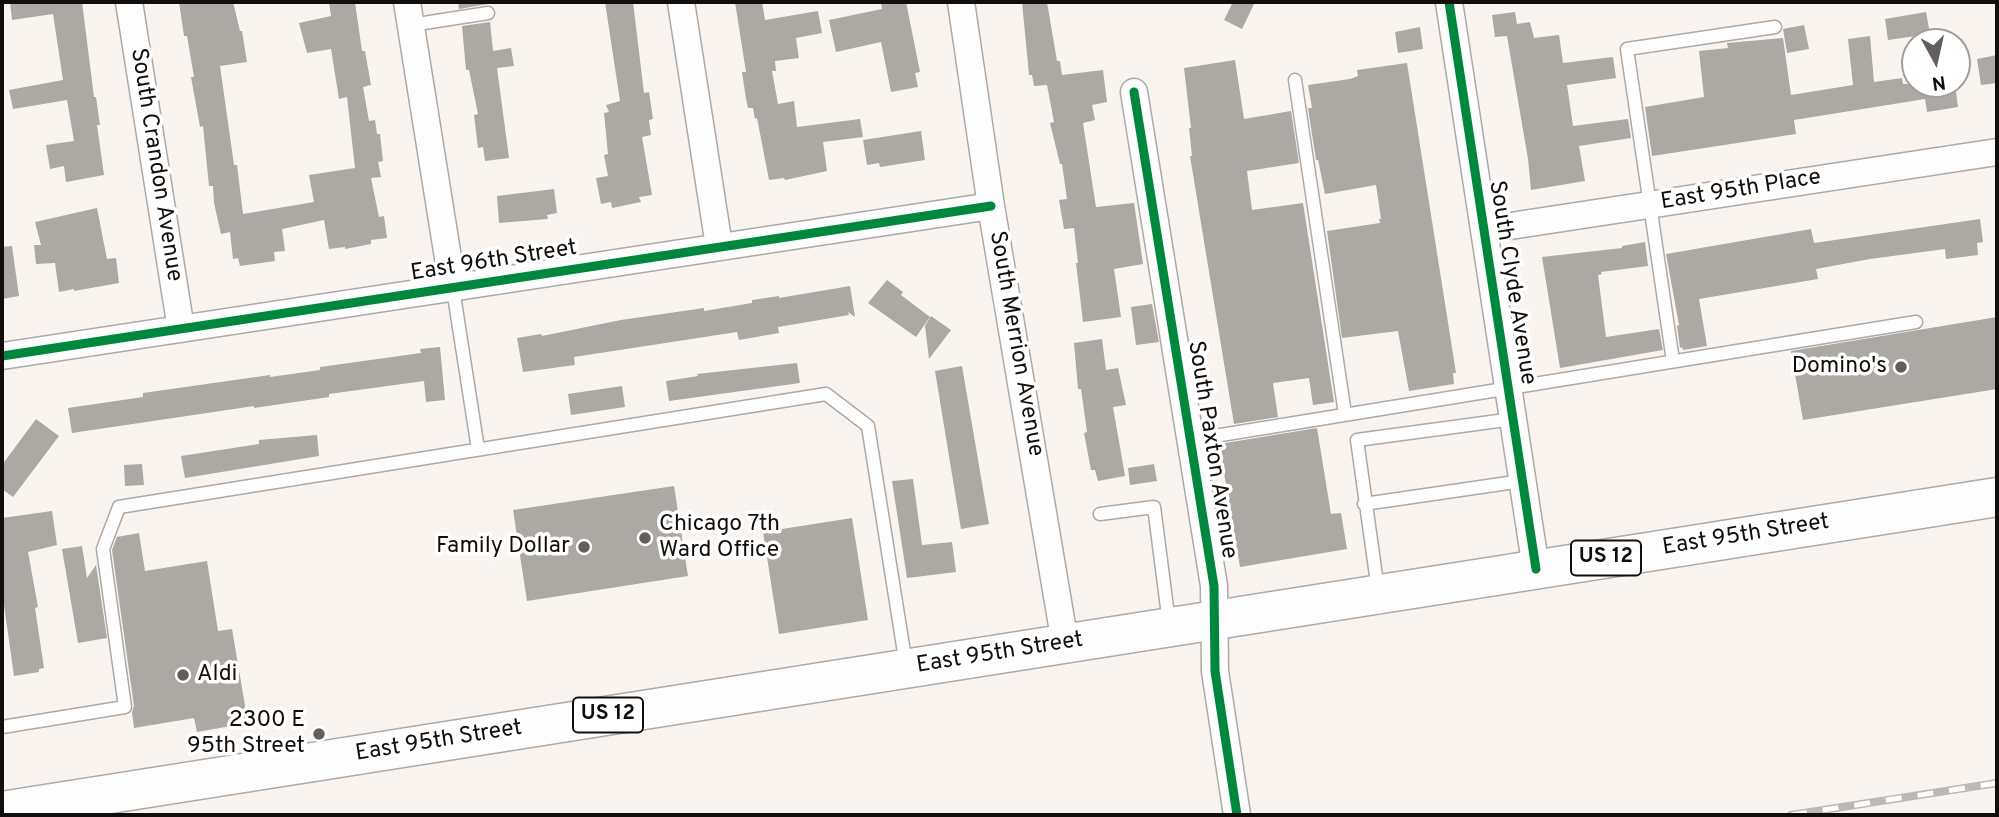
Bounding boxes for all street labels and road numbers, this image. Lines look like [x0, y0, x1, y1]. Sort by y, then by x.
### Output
street label: South Crandon Avenue [123, 46, 187, 284]
street label: East 95th Place [1659, 165, 1823, 217]
street label: South Clyde Avenue [1481, 179, 1541, 387]
street label: South Merrion Avenue [982, 229, 1048, 459]
street label: East 96th Street [409, 235, 579, 289]
street label: South Paxton Avenue [1180, 339, 1242, 561]
street label: East 95th Street [1661, 509, 1831, 563]
road number: US 12 [1571, 540, 1641, 576]
street label: East 95th Street [915, 627, 1085, 681]
road number: US 12 [573, 698, 643, 732]
street label: East 95th Street [354, 715, 524, 769]

